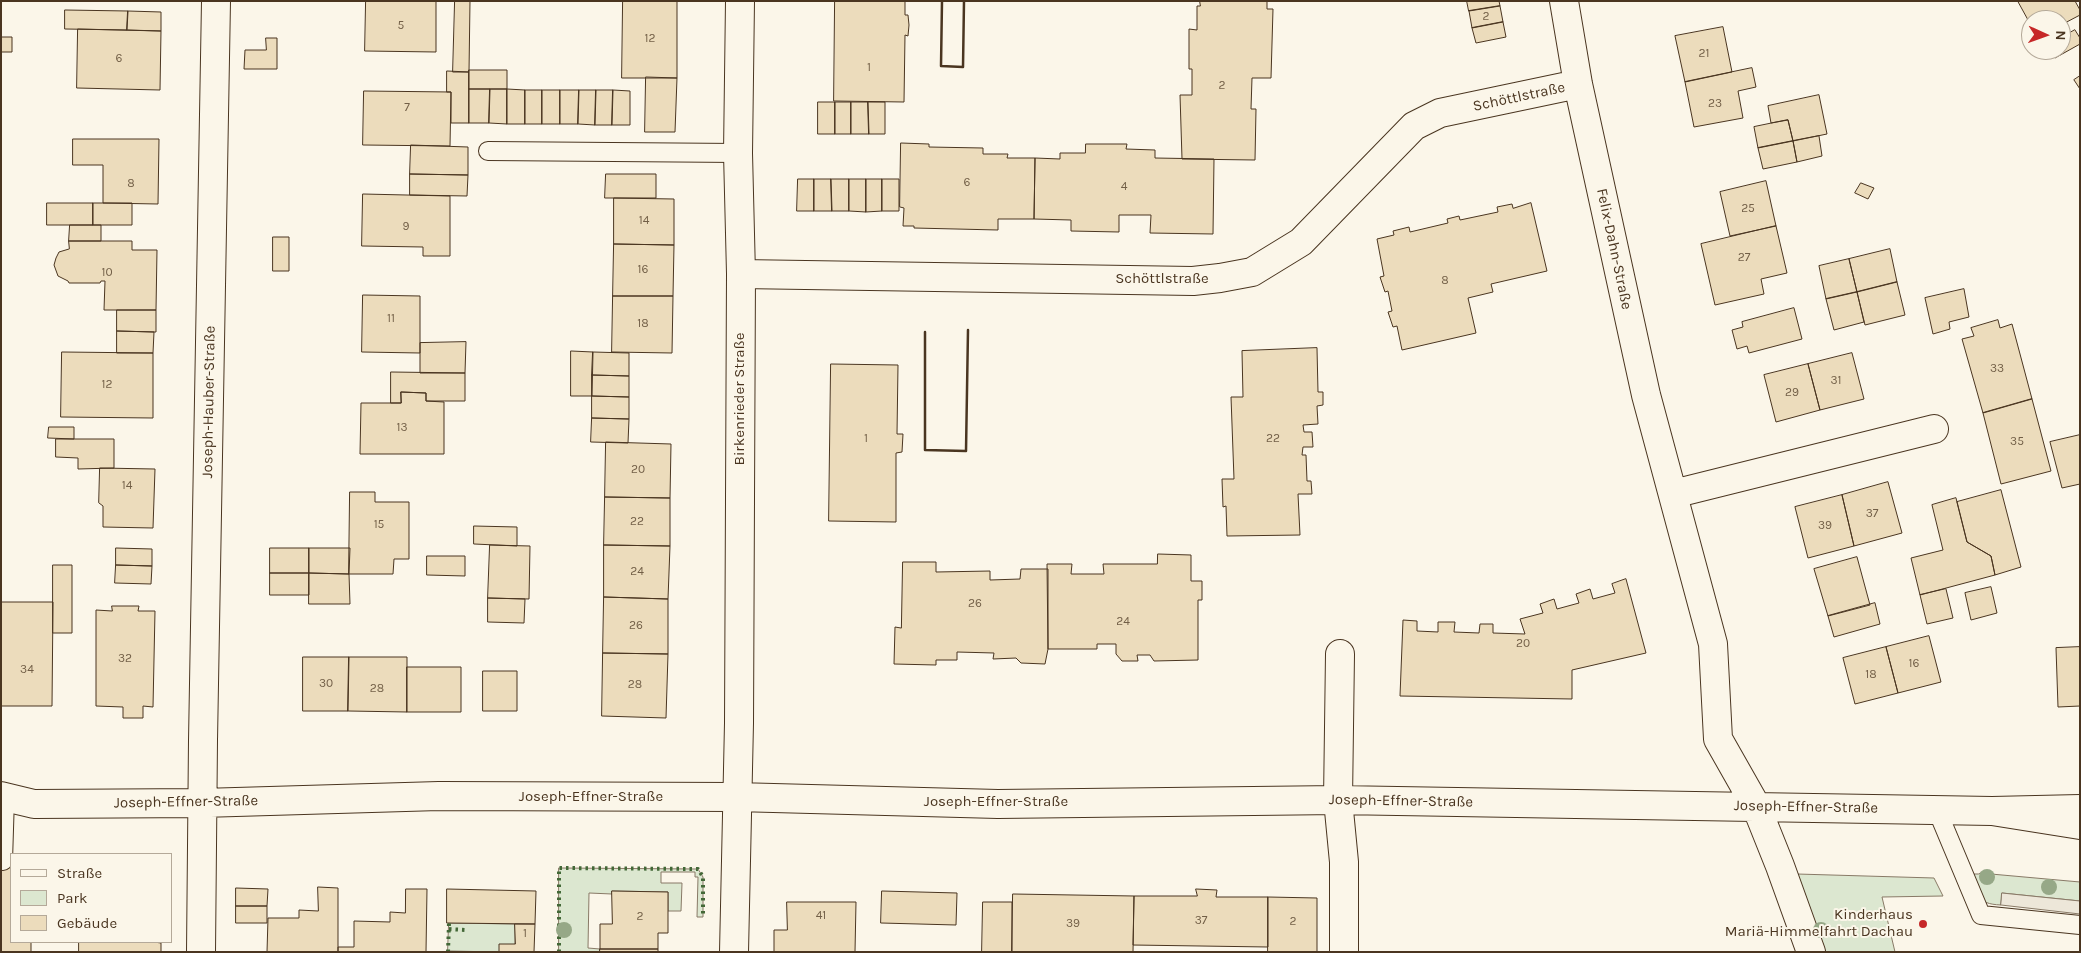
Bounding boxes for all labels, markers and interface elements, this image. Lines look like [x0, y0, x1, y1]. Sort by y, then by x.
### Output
house number: 2 [1483, 10, 1489, 24]
north arrow [2021, 10, 2071, 60]
house number: 5 [398, 19, 404, 33]
text: N [2052, 30, 2069, 41]
house number: 12 [645, 32, 655, 46]
house number: 21 [1699, 47, 1709, 61]
house number: 6 [116, 52, 122, 66]
house number: 1 [867, 61, 871, 75]
street label: Schöttlstraße [1471, 78, 1567, 116]
house number: 2 [1219, 79, 1225, 93]
house number: 23 [1708, 97, 1722, 111]
house number: 7 [404, 101, 410, 115]
house number: 6 [964, 176, 970, 190]
house number: 8 [127, 177, 135, 191]
house number: 4 [1121, 180, 1127, 194]
street label: Felix-Dahn-Straße [1592, 187, 1636, 311]
house number: 25 [1741, 202, 1755, 216]
house number: 14 [639, 214, 649, 228]
house number: 9 [403, 220, 409, 234]
house number: 27 [1738, 251, 1750, 265]
house number: 16 [638, 263, 648, 277]
house number: 10 [101, 266, 113, 280]
street label: Schöttlstraße [1115, 270, 1209, 288]
house number: 8 [1441, 274, 1449, 288]
house number: 11 [387, 312, 395, 326]
house number: 18 [637, 317, 649, 331]
street label: Joseph-Hauber-Straße [199, 325, 219, 479]
street label: Birkenrieder Straße [731, 333, 749, 465]
house number: 33 [1990, 362, 2004, 376]
house number: 31 [1830, 374, 1842, 388]
house number: 12 [102, 378, 112, 392]
house number: 29 [1785, 386, 1799, 400]
house number: 13 [396, 421, 408, 435]
house number: 1 [864, 432, 868, 446]
house number: 22 [1266, 432, 1280, 446]
house number: 35 [2010, 435, 2024, 449]
house number: 20 [631, 463, 645, 477]
house number: 14 [122, 479, 132, 493]
house number: 37 [1866, 507, 1878, 521]
house number: 22 [630, 515, 644, 529]
house number: 15 [374, 518, 384, 532]
house number: 39 [1818, 519, 1832, 533]
house number: 24 [630, 565, 644, 579]
house number: 26 [968, 597, 982, 611]
house number: 24 [1116, 615, 1130, 629]
house number: 26 [629, 619, 643, 633]
house number: 20 [1516, 637, 1530, 651]
house number: 32 [118, 652, 132, 666]
house number: 16 [1909, 657, 1919, 671]
house number: 34 [20, 663, 34, 677]
house number: 18 [1865, 668, 1877, 682]
house number: 30 [319, 677, 333, 691]
house number: 28 [628, 678, 642, 692]
house number: 28 [370, 682, 384, 696]
street label: Joseph-Effner-Straße [519, 788, 663, 806]
street label: Joseph-Effner-Straße [1329, 791, 1473, 811]
street label: Joseph-Effner-Straße [114, 792, 258, 812]
street label: Joseph-Effner-Straße [924, 793, 1068, 811]
street label: Joseph-Effner-Straße [1734, 797, 1878, 817]
legend [10, 853, 172, 943]
text: Straße [57, 864, 102, 882]
text: Park [57, 889, 87, 907]
place label: Kinderhaus Mariä-Himmelfahrt Dachau [1725, 906, 1913, 941]
house number: 41 [816, 909, 826, 923]
house number: 2 [637, 910, 643, 924]
text: Gebäude [57, 914, 117, 932]
house number: 37 [1195, 914, 1207, 928]
house number: 2 [1290, 915, 1296, 929]
house number: 39 [1066, 917, 1080, 931]
marker: Kinderhaus Mariä-Himmelfahrt Dachau [1917, 918, 1929, 930]
house number: 1 [523, 927, 527, 941]

